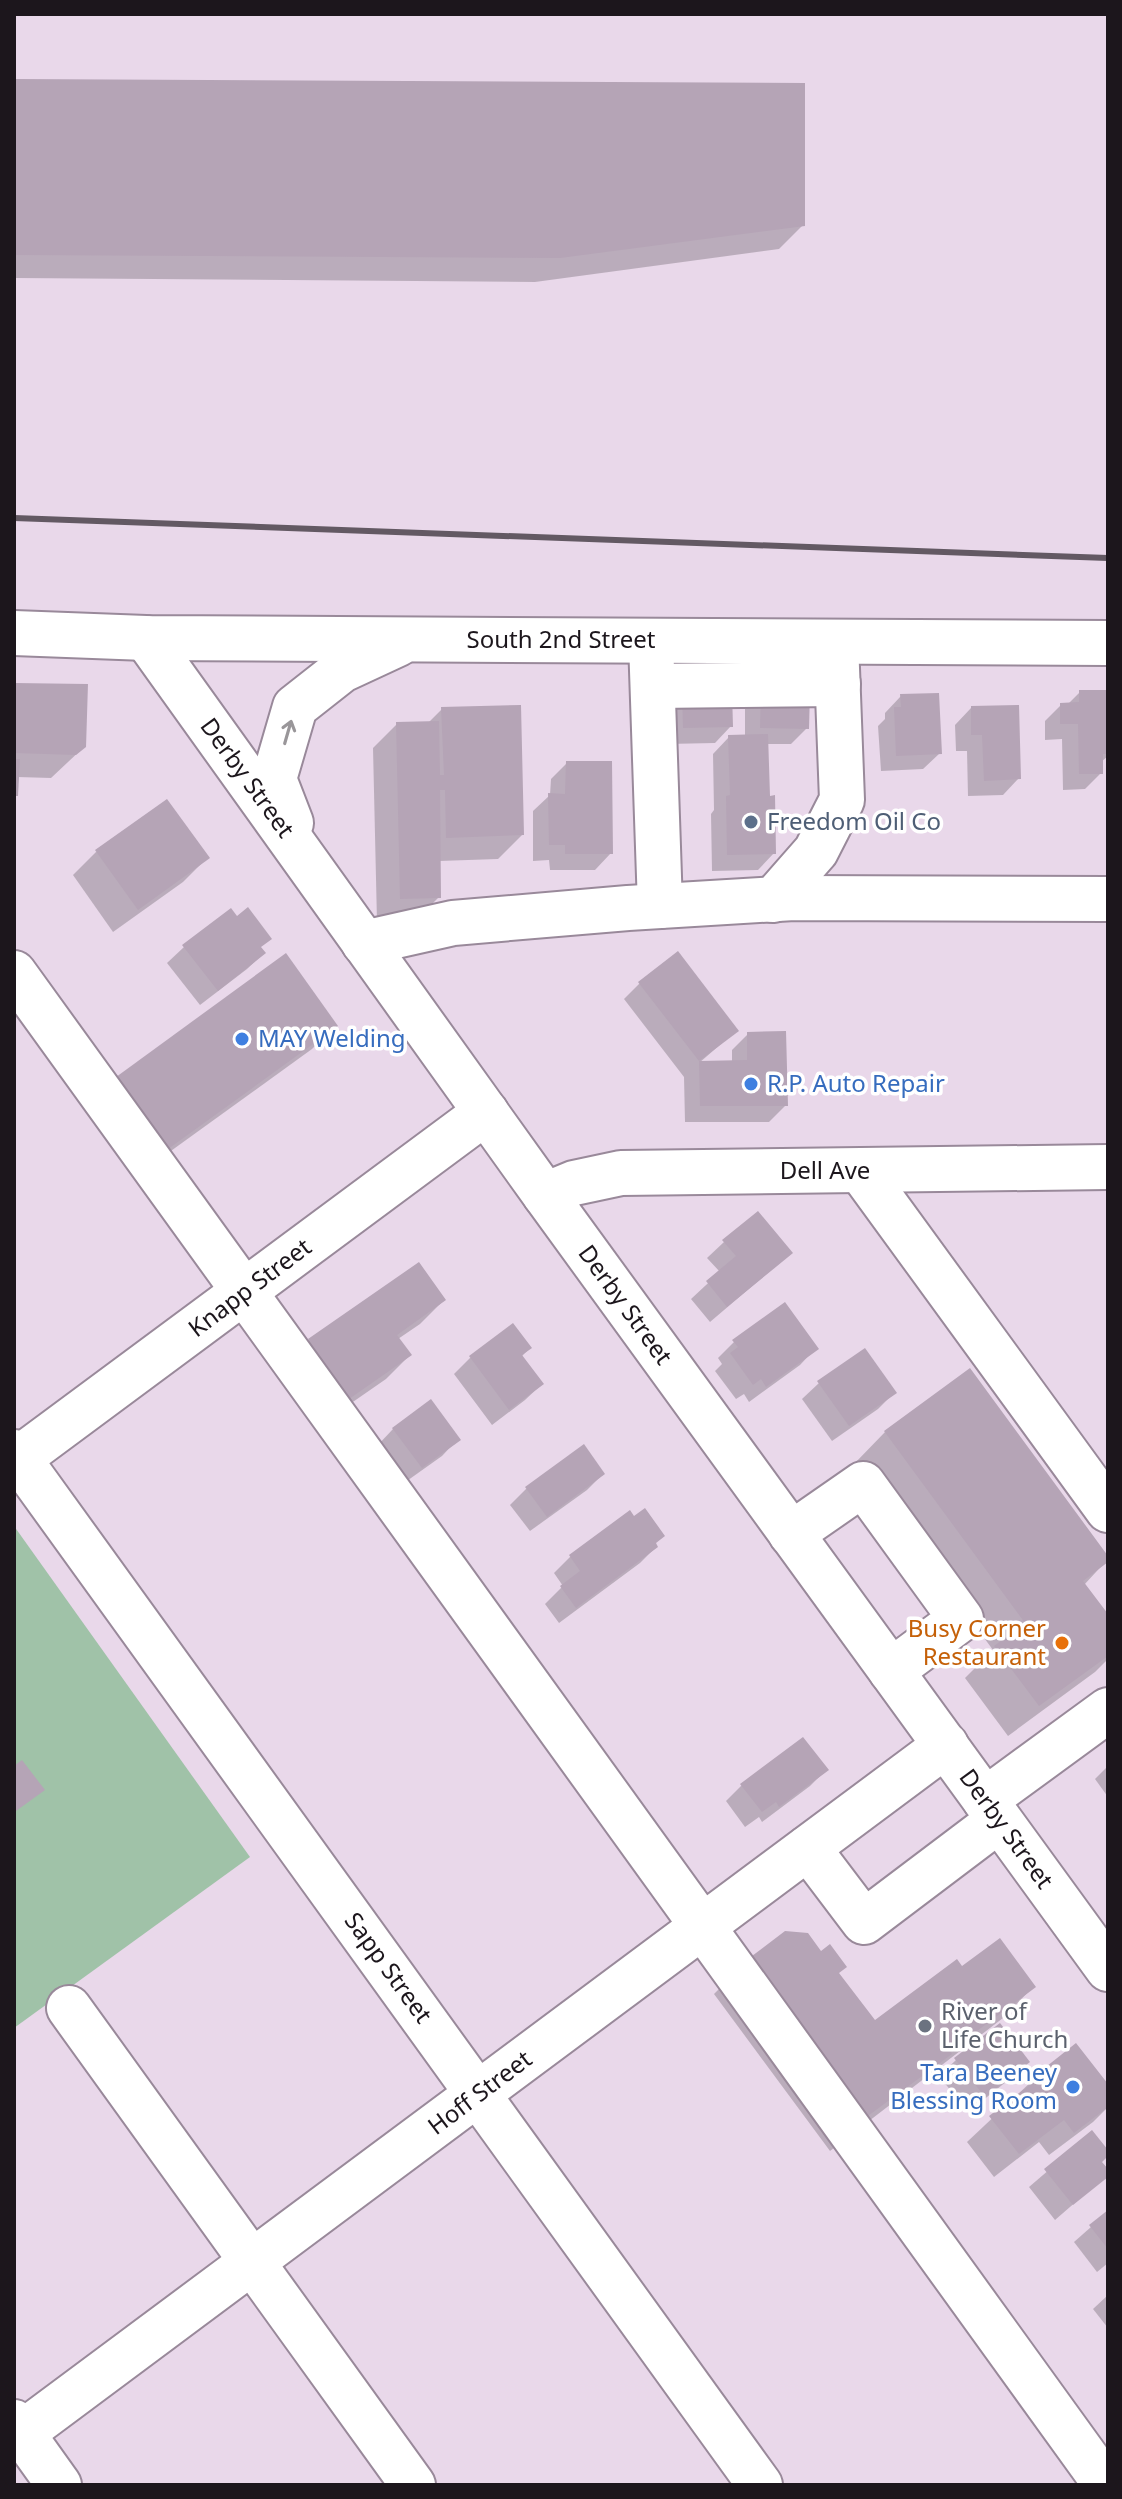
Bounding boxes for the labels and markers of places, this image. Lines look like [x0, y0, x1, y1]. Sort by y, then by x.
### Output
place label: Freedom Oil Co [767, 804, 941, 837]
marker: Freedom Oil Co [742, 813, 760, 831]
place label: MAY Welding [258, 1021, 406, 1054]
marker: MAY Welding [233, 1030, 251, 1048]
place label: R.P. Auto Repair [767, 1066, 945, 1099]
marker: R.P. Auto Repair [742, 1075, 760, 1093]
place label: Busy Corner Restaurant [908, 1611, 1046, 1672]
marker: Busy Corner Restaurant [1053, 1634, 1071, 1652]
place label: River of Life Church [941, 1994, 1068, 2055]
marker: River of Life Church [916, 2017, 934, 2035]
place label: Tara Beeney Blessing Room [890, 2055, 1058, 2116]
marker: Tara Beeney Blessing Room [1064, 2078, 1082, 2096]

